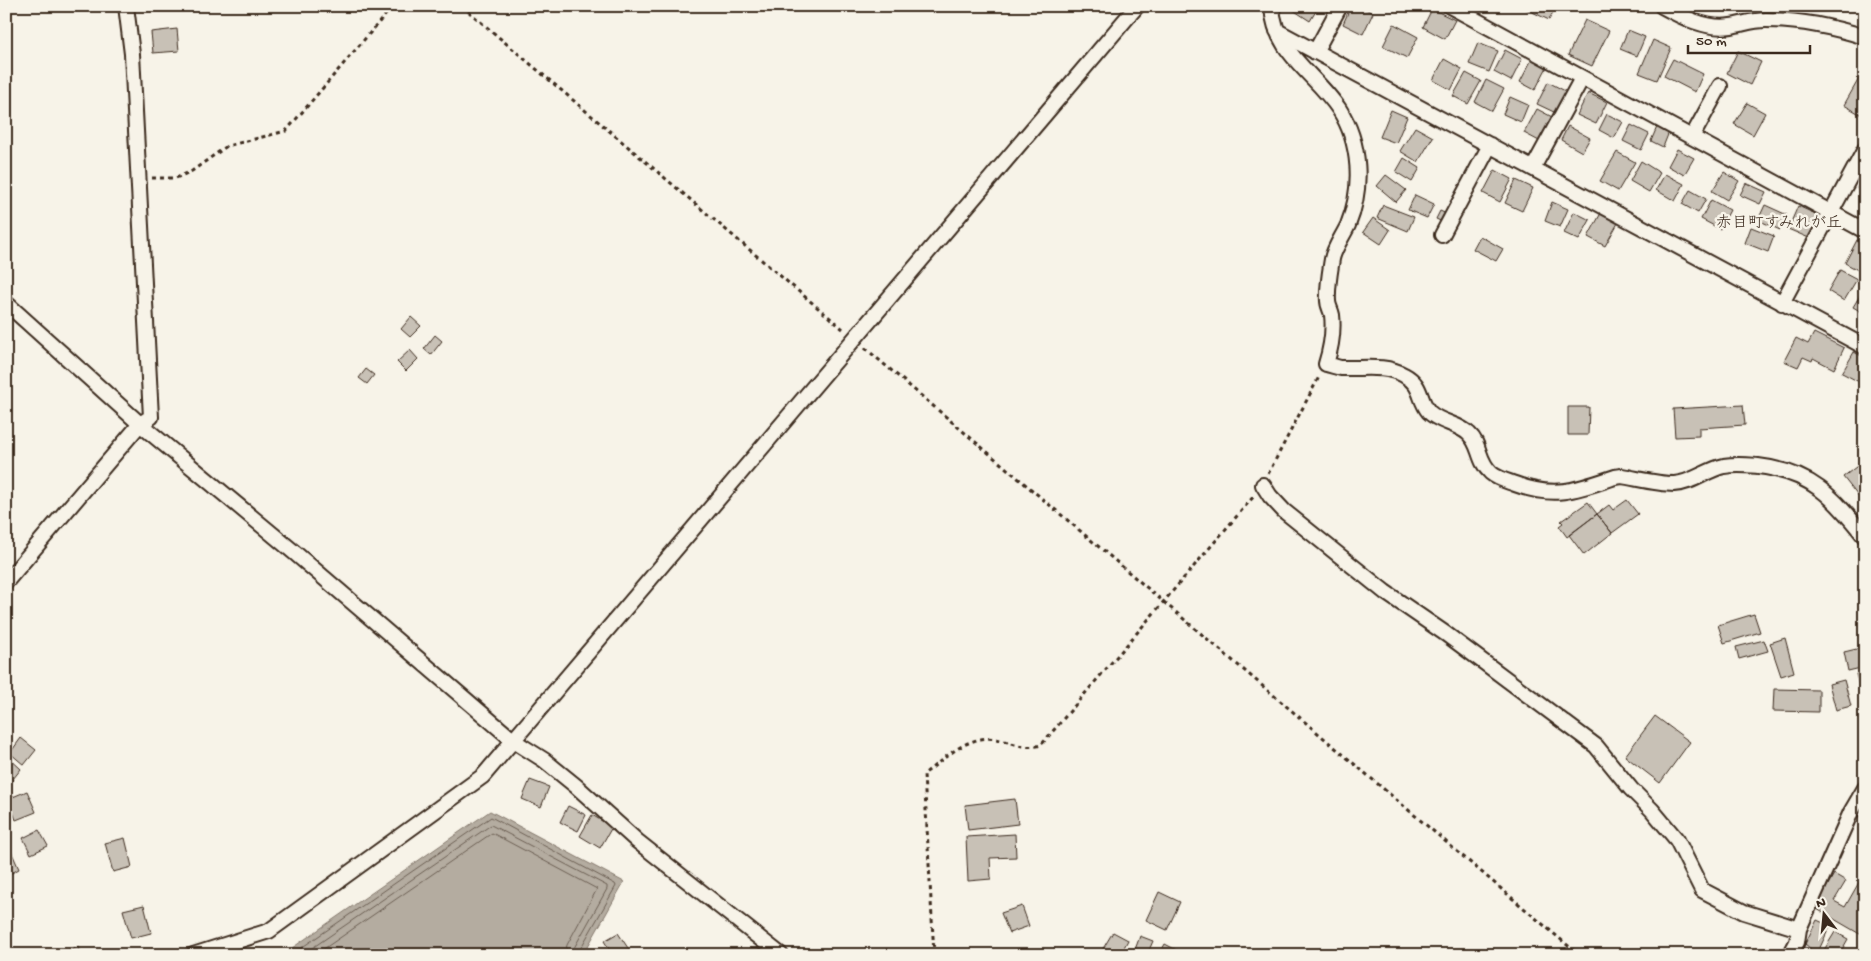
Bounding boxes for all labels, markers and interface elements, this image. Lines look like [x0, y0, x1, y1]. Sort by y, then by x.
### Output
scale bar [1688, 22, 1811, 54]
text: 50 m [1696, 33, 1727, 51]
district label: 赤目町すみれが丘 [1716, 214, 1842, 234]
north arrow [1798, 888, 1848, 938]
text: N [1814, 894, 1828, 913]

